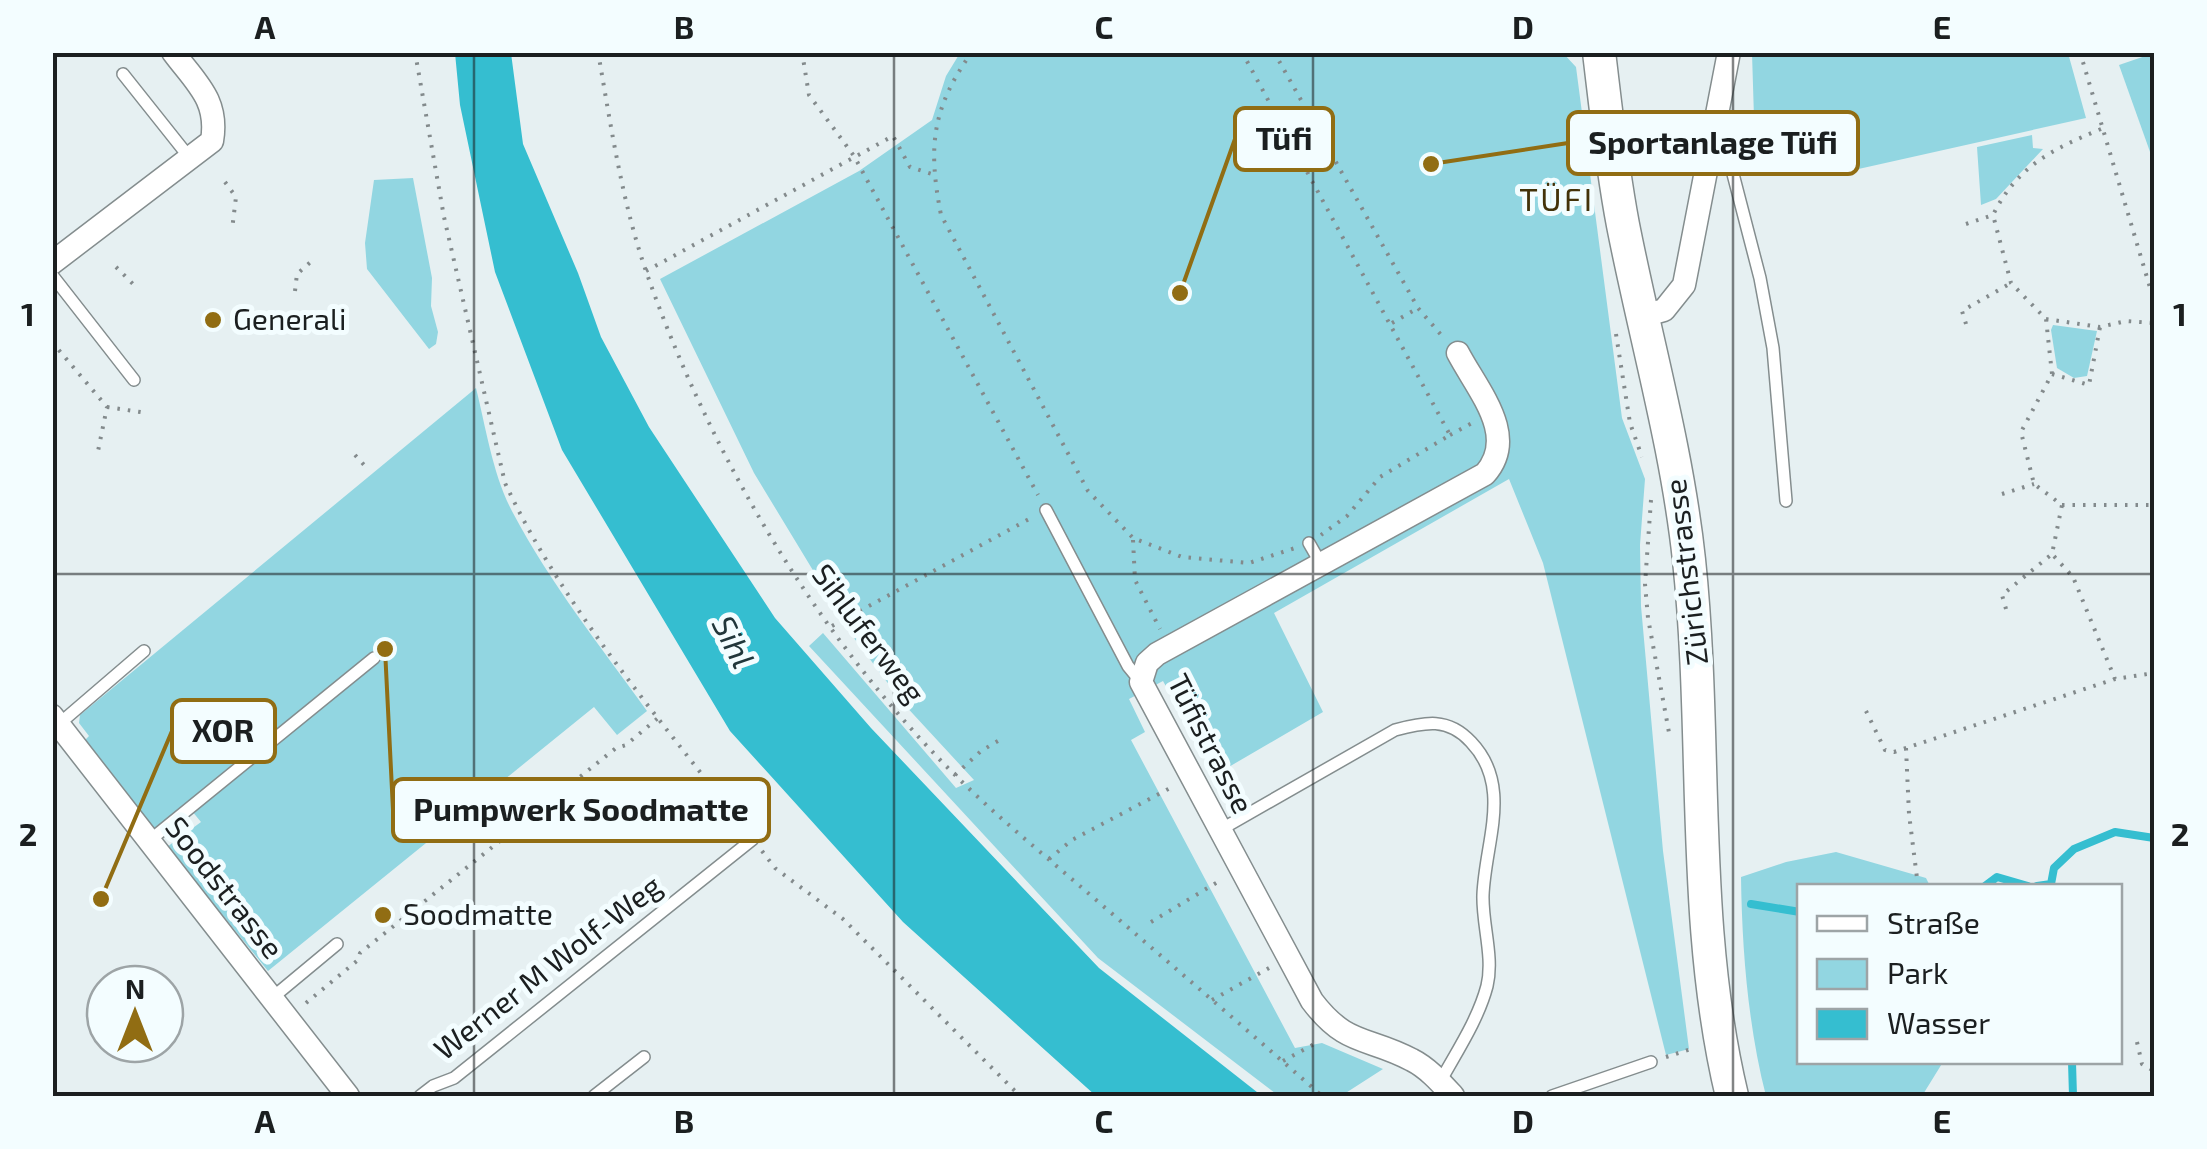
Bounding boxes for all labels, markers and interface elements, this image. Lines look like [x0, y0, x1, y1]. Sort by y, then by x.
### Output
text: A [255, 7, 276, 45]
text: B [674, 7, 694, 45]
text: C [1095, 7, 1113, 45]
text: D [1512, 7, 1534, 45]
text: E [1933, 7, 1951, 45]
callout: Tüfi [1235, 108, 1333, 170]
callout: Sportanlage Tüfi [1568, 112, 1858, 174]
text: Tüfi [1255, 118, 1313, 156]
text: Sportanlage Tüfi [1588, 122, 1838, 160]
district label: TÜFI [1519, 179, 1595, 217]
text: 1 [21, 294, 35, 332]
text: 1 [2173, 294, 2187, 332]
place label: Generali [233, 300, 346, 336]
marker: Generali [202, 309, 224, 331]
street label: Zürichstrasse [1656, 477, 1714, 667]
street label: Sihluferweg [806, 556, 934, 710]
water label: Sihl [706, 609, 764, 674]
street label: Tüfistrasse [1161, 667, 1262, 819]
callout: XOR [172, 700, 275, 762]
text: XOR [192, 710, 254, 748]
callout: Pumpwerk Soodmatte [393, 779, 769, 841]
text: Pumpwerk Soodmatte [413, 789, 749, 827]
street label: Soodstrasse [159, 809, 292, 965]
text: 2 [19, 814, 37, 852]
text: 2 [2171, 814, 2189, 852]
street label: Werner M Wolf-Weg [426, 866, 668, 1066]
legend [1797, 884, 2122, 1064]
place label: Soodmatte [403, 895, 553, 931]
marker: Soodmatte [372, 904, 394, 926]
text: Straße [1887, 904, 1980, 940]
text: Park [1887, 954, 1948, 990]
north arrow [85, 964, 185, 1064]
text: N [125, 971, 145, 1005]
text: Wasser [1887, 1004, 1990, 1040]
text: A [255, 1101, 276, 1139]
text: B [674, 1101, 694, 1139]
text: C [1095, 1101, 1113, 1139]
text: D [1512, 1101, 1534, 1139]
text: E [1933, 1101, 1951, 1139]

